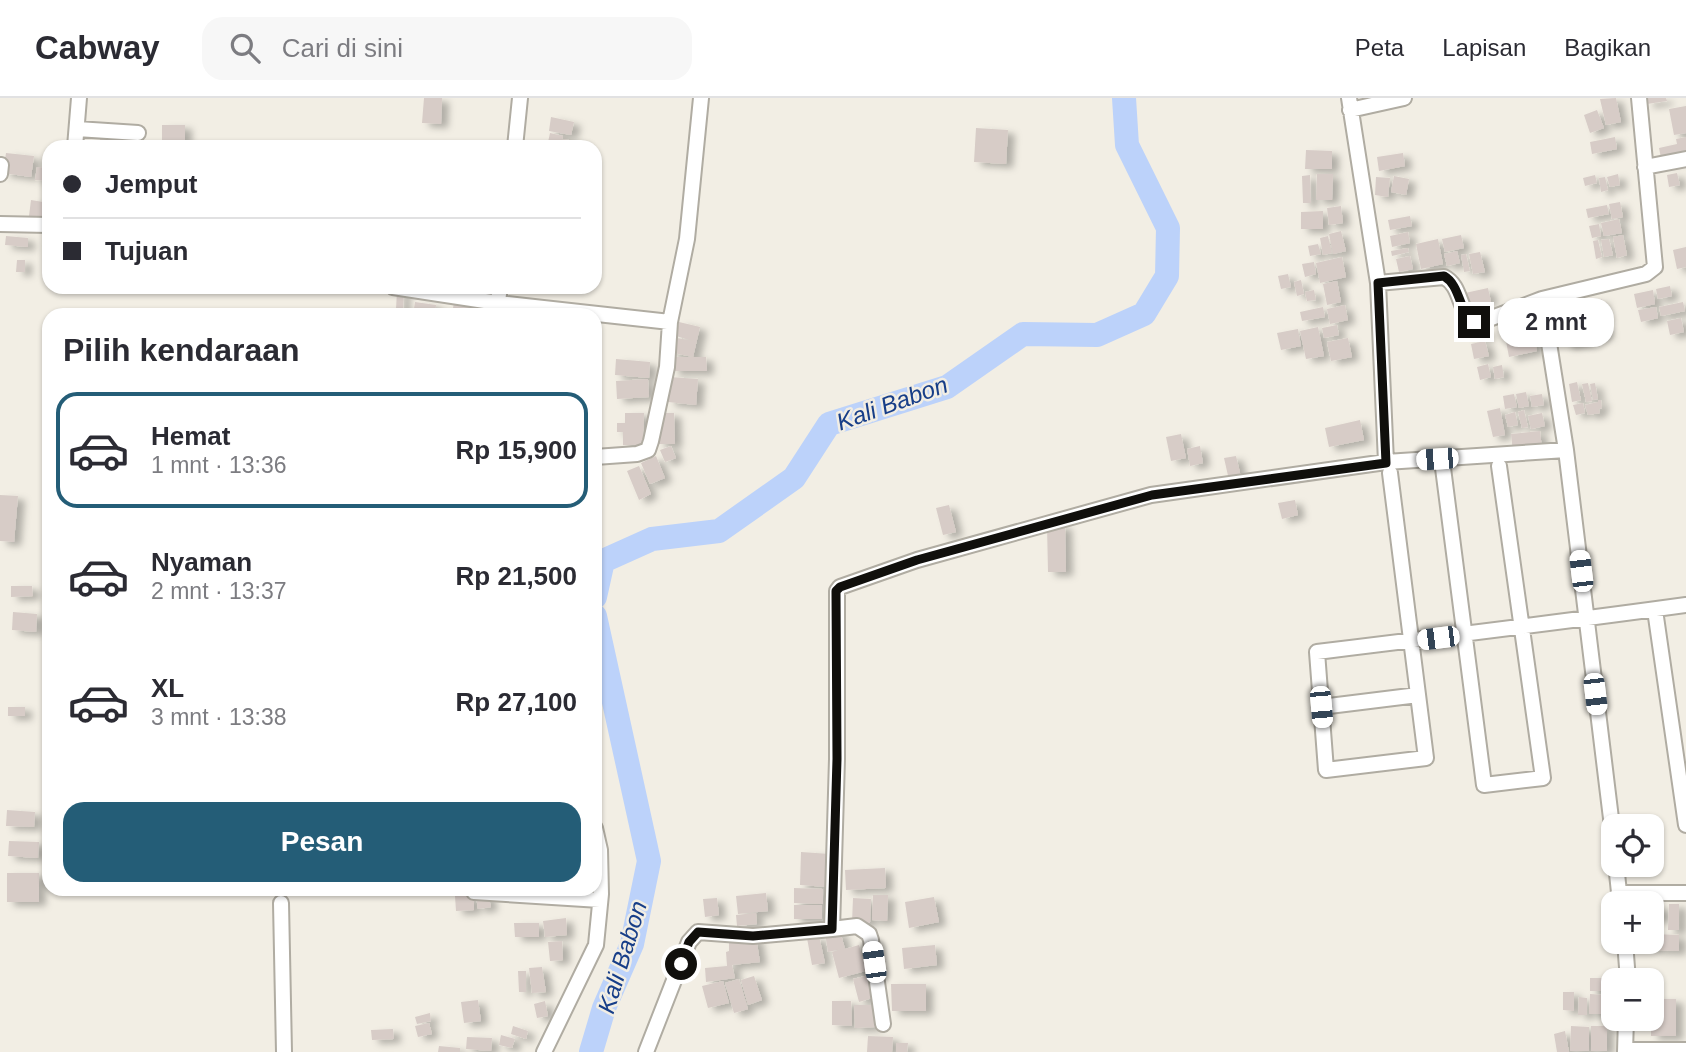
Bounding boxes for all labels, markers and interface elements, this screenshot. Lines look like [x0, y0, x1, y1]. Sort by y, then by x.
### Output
search box [202, 17, 692, 80]
text: Cabway [35, 29, 160, 66]
icon: search [226, 29, 264, 67]
text: Cari di sini [282, 33, 403, 63]
text: Peta [1355, 34, 1404, 61]
text: Lapisan [1442, 34, 1526, 61]
text: Bagikan [1564, 34, 1651, 61]
text: Jemput [105, 169, 197, 199]
text: Tujuan [105, 236, 188, 266]
callout: 2 mnt [1498, 298, 1614, 346]
route end [1458, 306, 1490, 338]
text: 2 mnt [1525, 309, 1587, 335]
text: Pilih kendaraan [63, 332, 300, 368]
water label: Kali Babon [833, 370, 951, 436]
icon: car [67, 419, 130, 482]
text: Hemat [151, 421, 230, 451]
text: Rp 15,900 [456, 435, 577, 465]
car [1416, 447, 1459, 471]
text: 1 mnt · 13:36 [151, 452, 287, 478]
icon: car [67, 545, 130, 608]
text: Nyaman [151, 547, 252, 577]
car [1569, 549, 1594, 593]
text: Rp 21,500 [456, 561, 577, 591]
text: 2 mnt · 13:37 [151, 578, 287, 604]
car [1416, 625, 1461, 651]
icon: car [67, 671, 130, 734]
car [1583, 672, 1608, 716]
text: XL [151, 673, 184, 703]
car [1309, 685, 1334, 729]
text: Rp 27,100 [456, 687, 577, 717]
text: 3 mnt · 13:38 [151, 704, 287, 730]
button: Pesan [63, 802, 581, 882]
map controls [1601, 814, 1664, 1031]
button: locate [1601, 814, 1664, 877]
button: + [1601, 891, 1664, 954]
water label: Kali Babon [592, 898, 652, 1016]
car [861, 940, 888, 984]
route start [665, 948, 697, 980]
button: − [1601, 968, 1664, 1031]

